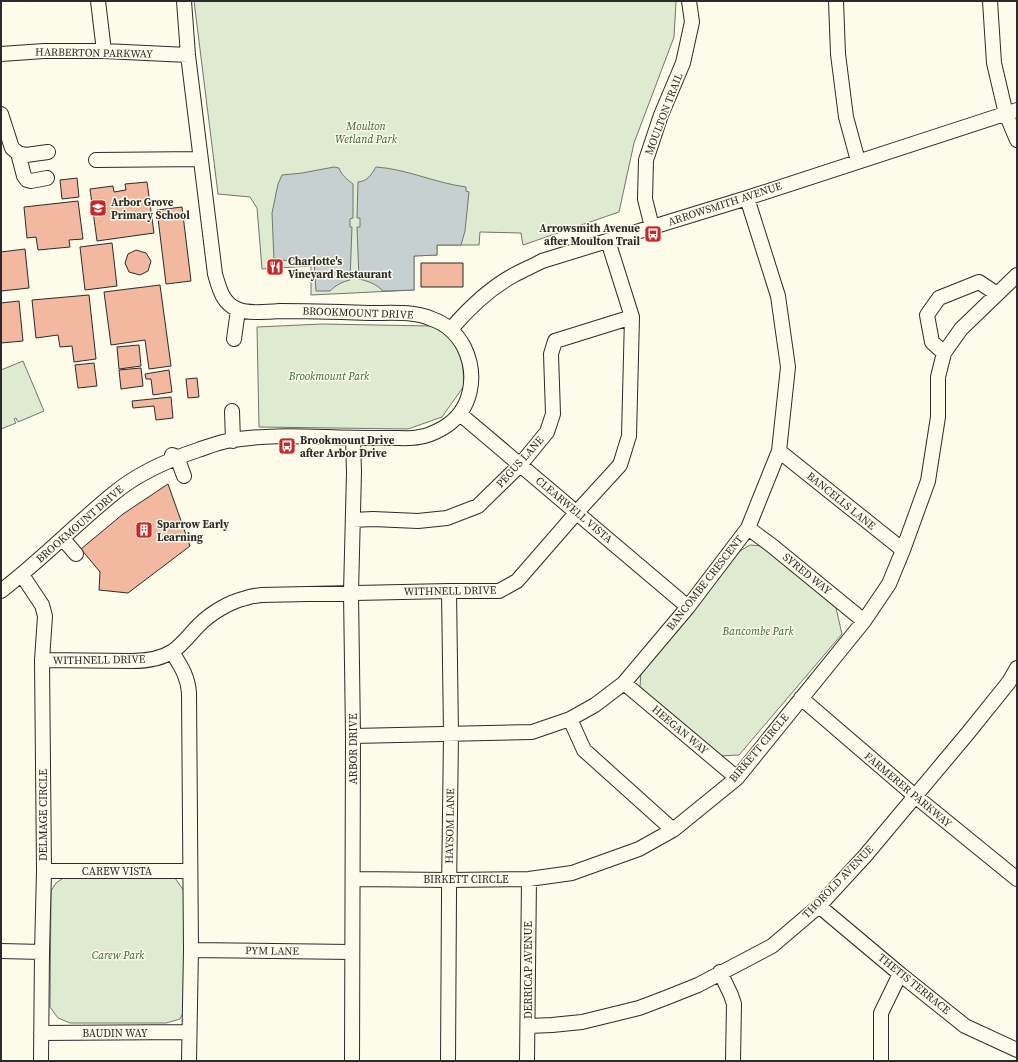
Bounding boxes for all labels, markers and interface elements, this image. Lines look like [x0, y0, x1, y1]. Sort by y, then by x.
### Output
street label: HARBERTON PARKWAY [35, 44, 153, 62]
street label: MOULTON TRAIL [641, 70, 687, 157]
park label: Moulton Wetland Park [335, 119, 398, 147]
street label: ARROWSMITH AVENUE [666, 178, 784, 230]
place label: Arbor Grove Primary School [111, 195, 190, 223]
school or university icon: Arbor Grove Primary School [88, 198, 108, 218]
place label: Arrowsmith Avenue after Moulton Trail [539, 221, 640, 249]
bus stop icon: Arrowsmith Avenue after Moulton Trail [643, 224, 663, 244]
place label: Charlotte's Vineyard Restaurant [288, 254, 393, 282]
restaurant icon: Charlotte's Vineyard Restaurant [265, 257, 285, 277]
street label: BROOKMOUNT DRIVE [302, 304, 414, 322]
park label: Brookmount Park [288, 369, 370, 384]
place label: Brookmount Drive after Arbor Drive [300, 433, 395, 461]
street label: PEGUS LANE [493, 433, 547, 491]
bus stop icon: Brookmount Drive after Arbor Drive [277, 436, 297, 456]
street label: BANCELLS LANE [803, 469, 879, 534]
street label: CLEARWELL VISTA [532, 473, 616, 547]
street label: BROOKMOUNT DRIVE [33, 482, 127, 566]
place label: Sparrow Early Learning [157, 517, 229, 545]
building icon: Sparrow Early Learning [134, 520, 154, 540]
street label: BANCOMBE CRESCENT [663, 532, 747, 634]
street label: SYRED WAY [779, 550, 835, 598]
street label: WITHNELL DRIVE [403, 583, 497, 599]
park label: Bancombe Park [721, 624, 794, 639]
street label: WITHNELL DRIVE [52, 652, 146, 668]
street label: HEEGAN WAY [649, 702, 711, 758]
street label: BIRKETT CIRCLE [726, 710, 792, 786]
street label: ARBOR DRIVE [346, 713, 361, 785]
street label: FARMERER PARKWAY [861, 749, 955, 831]
street label: DELMAGE CIRCLE [36, 769, 51, 861]
street label: HAYSOM LANE [442, 788, 458, 864]
street label: THOROLD AVENUE [799, 842, 877, 922]
street label: CAREW VISTA [82, 864, 153, 879]
street label: BIRKETT CIRCLE [423, 872, 509, 887]
street label: DERRICAP AVENUE [521, 921, 536, 1019]
street label: PYM LANE [245, 943, 300, 959]
park label: Carew Park [92, 948, 145, 963]
street label: THETIS TERRACE [875, 950, 954, 1018]
street label: BAUDIN WAY [82, 1026, 148, 1041]

